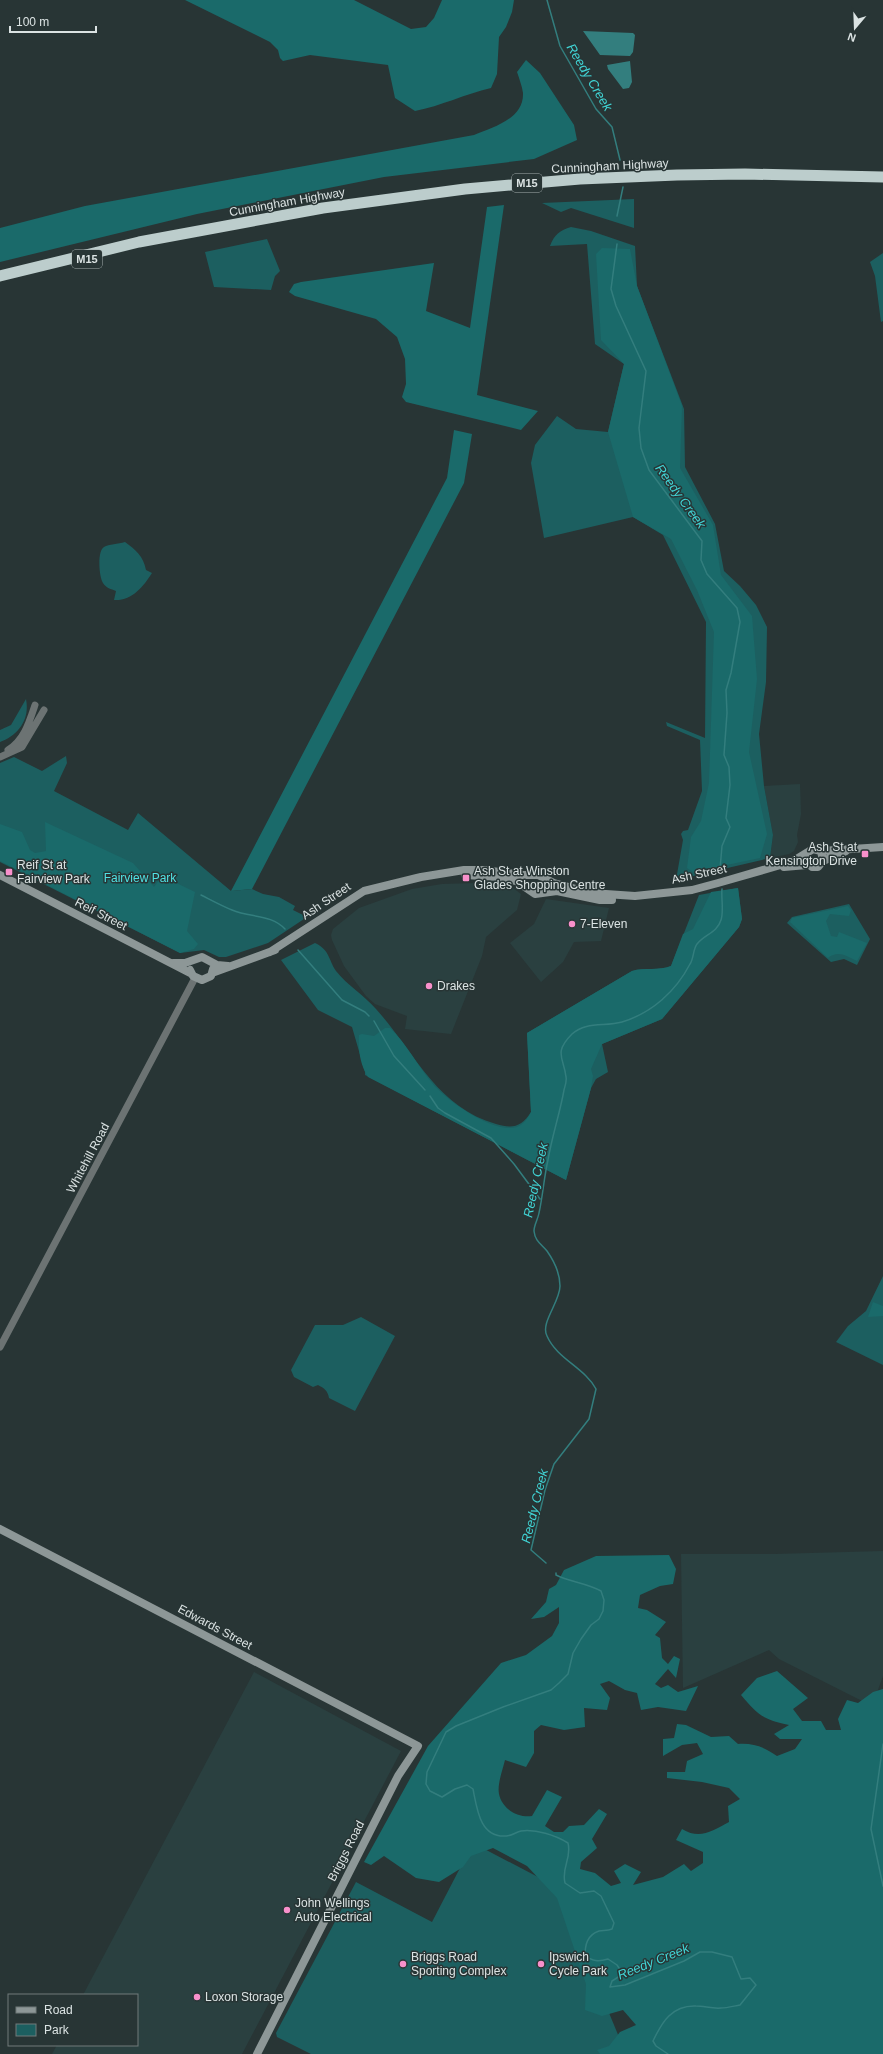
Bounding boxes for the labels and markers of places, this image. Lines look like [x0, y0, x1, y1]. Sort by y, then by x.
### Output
place label: Ash St at Kensington Drive [766, 840, 858, 868]
marker: Ash St at Kensington Drive [860, 849, 870, 859]
place label: Reif St at Fairview Park [17, 858, 91, 886]
place label: Ash St at Winston Glades Shopping Centre [474, 864, 606, 892]
marker: Reif St at Fairview Park [4, 867, 14, 877]
marker: Ash St at Winston Glades Shopping Centre [461, 873, 471, 883]
place label: 7-Eleven [580, 917, 627, 931]
marker: 7-Eleven [567, 919, 577, 929]
place label: Drakes [437, 979, 475, 993]
marker: Drakes [424, 981, 434, 991]
place label: John Wellings Auto Electrical [295, 1896, 372, 1924]
marker: John Wellings Auto Electrical [282, 1905, 292, 1915]
place label: Briggs Road Sporting Complex [411, 1950, 506, 1978]
place label: Ipswich Cycle Park [549, 1950, 608, 1978]
marker: Briggs Road Sporting Complex [398, 1959, 408, 1969]
marker: Ipswich Cycle Park [536, 1959, 546, 1969]
place label: Loxon Storage [205, 1990, 283, 2004]
marker: Loxon Storage [192, 1992, 202, 2002]

